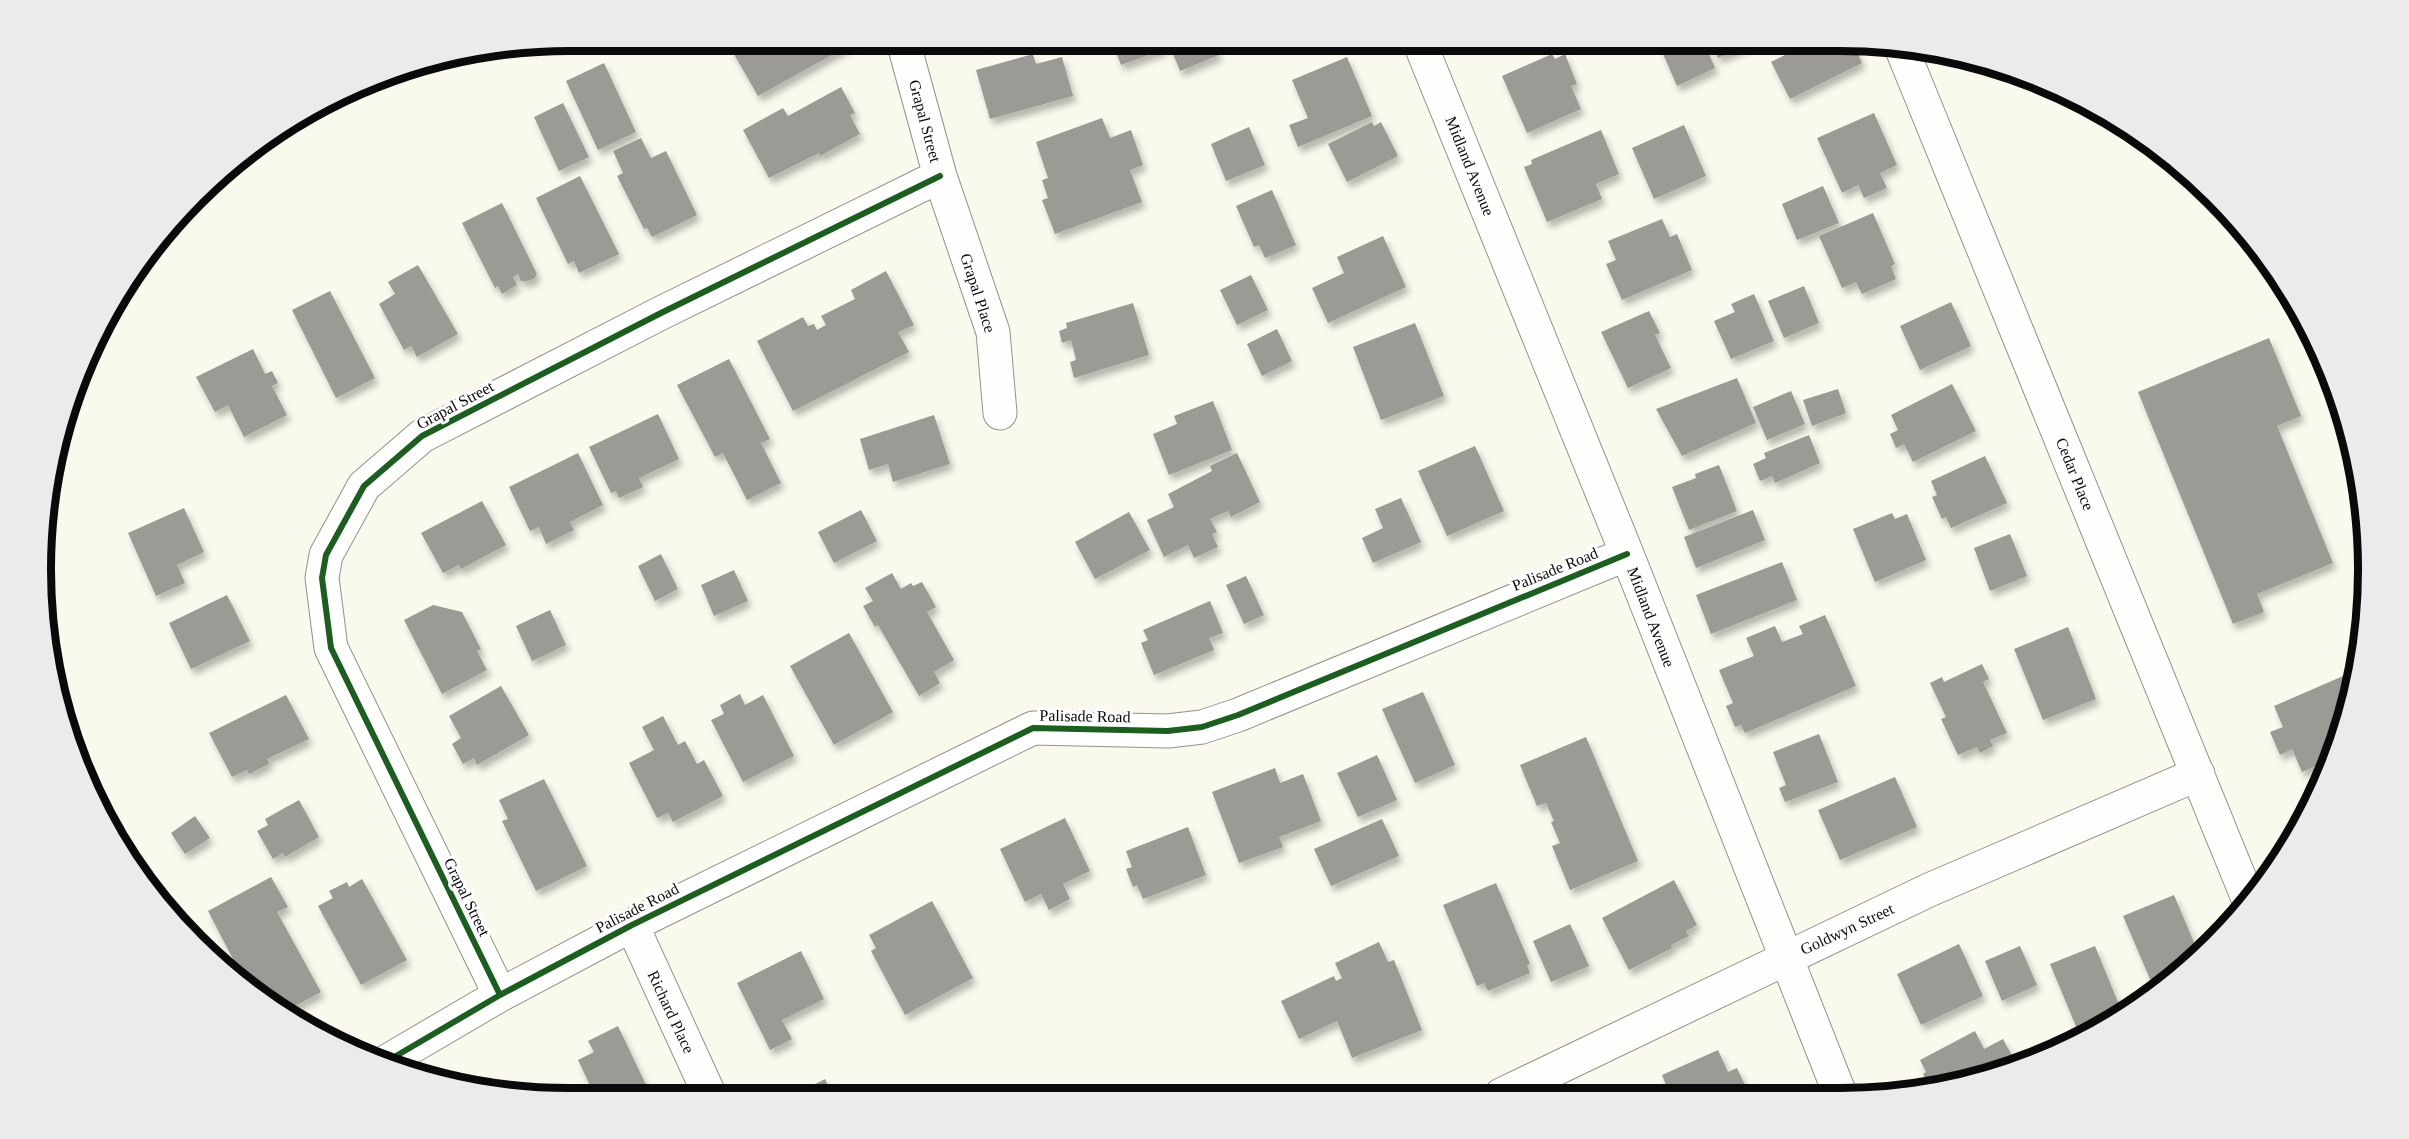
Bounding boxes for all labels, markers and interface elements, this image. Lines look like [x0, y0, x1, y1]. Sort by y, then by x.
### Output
street label: Grapal Street [905, 78, 944, 165]
street label: Midland Avenue [1442, 114, 1498, 218]
street label: Grapal Place [956, 251, 999, 335]
street label: Grapal Street [414, 377, 497, 433]
street label: Cedar Place [2053, 435, 2097, 513]
street label: Palisade Road [1510, 544, 1600, 594]
street label: Midland Avenue [1624, 565, 1678, 669]
street label: Palisade Road [1039, 707, 1131, 725]
street label: Grapal Street [440, 855, 493, 940]
street label: Palisade Road [593, 880, 681, 936]
street label: Goldwyn Street [1798, 900, 1897, 959]
street label: Richard Place [644, 968, 698, 1056]

